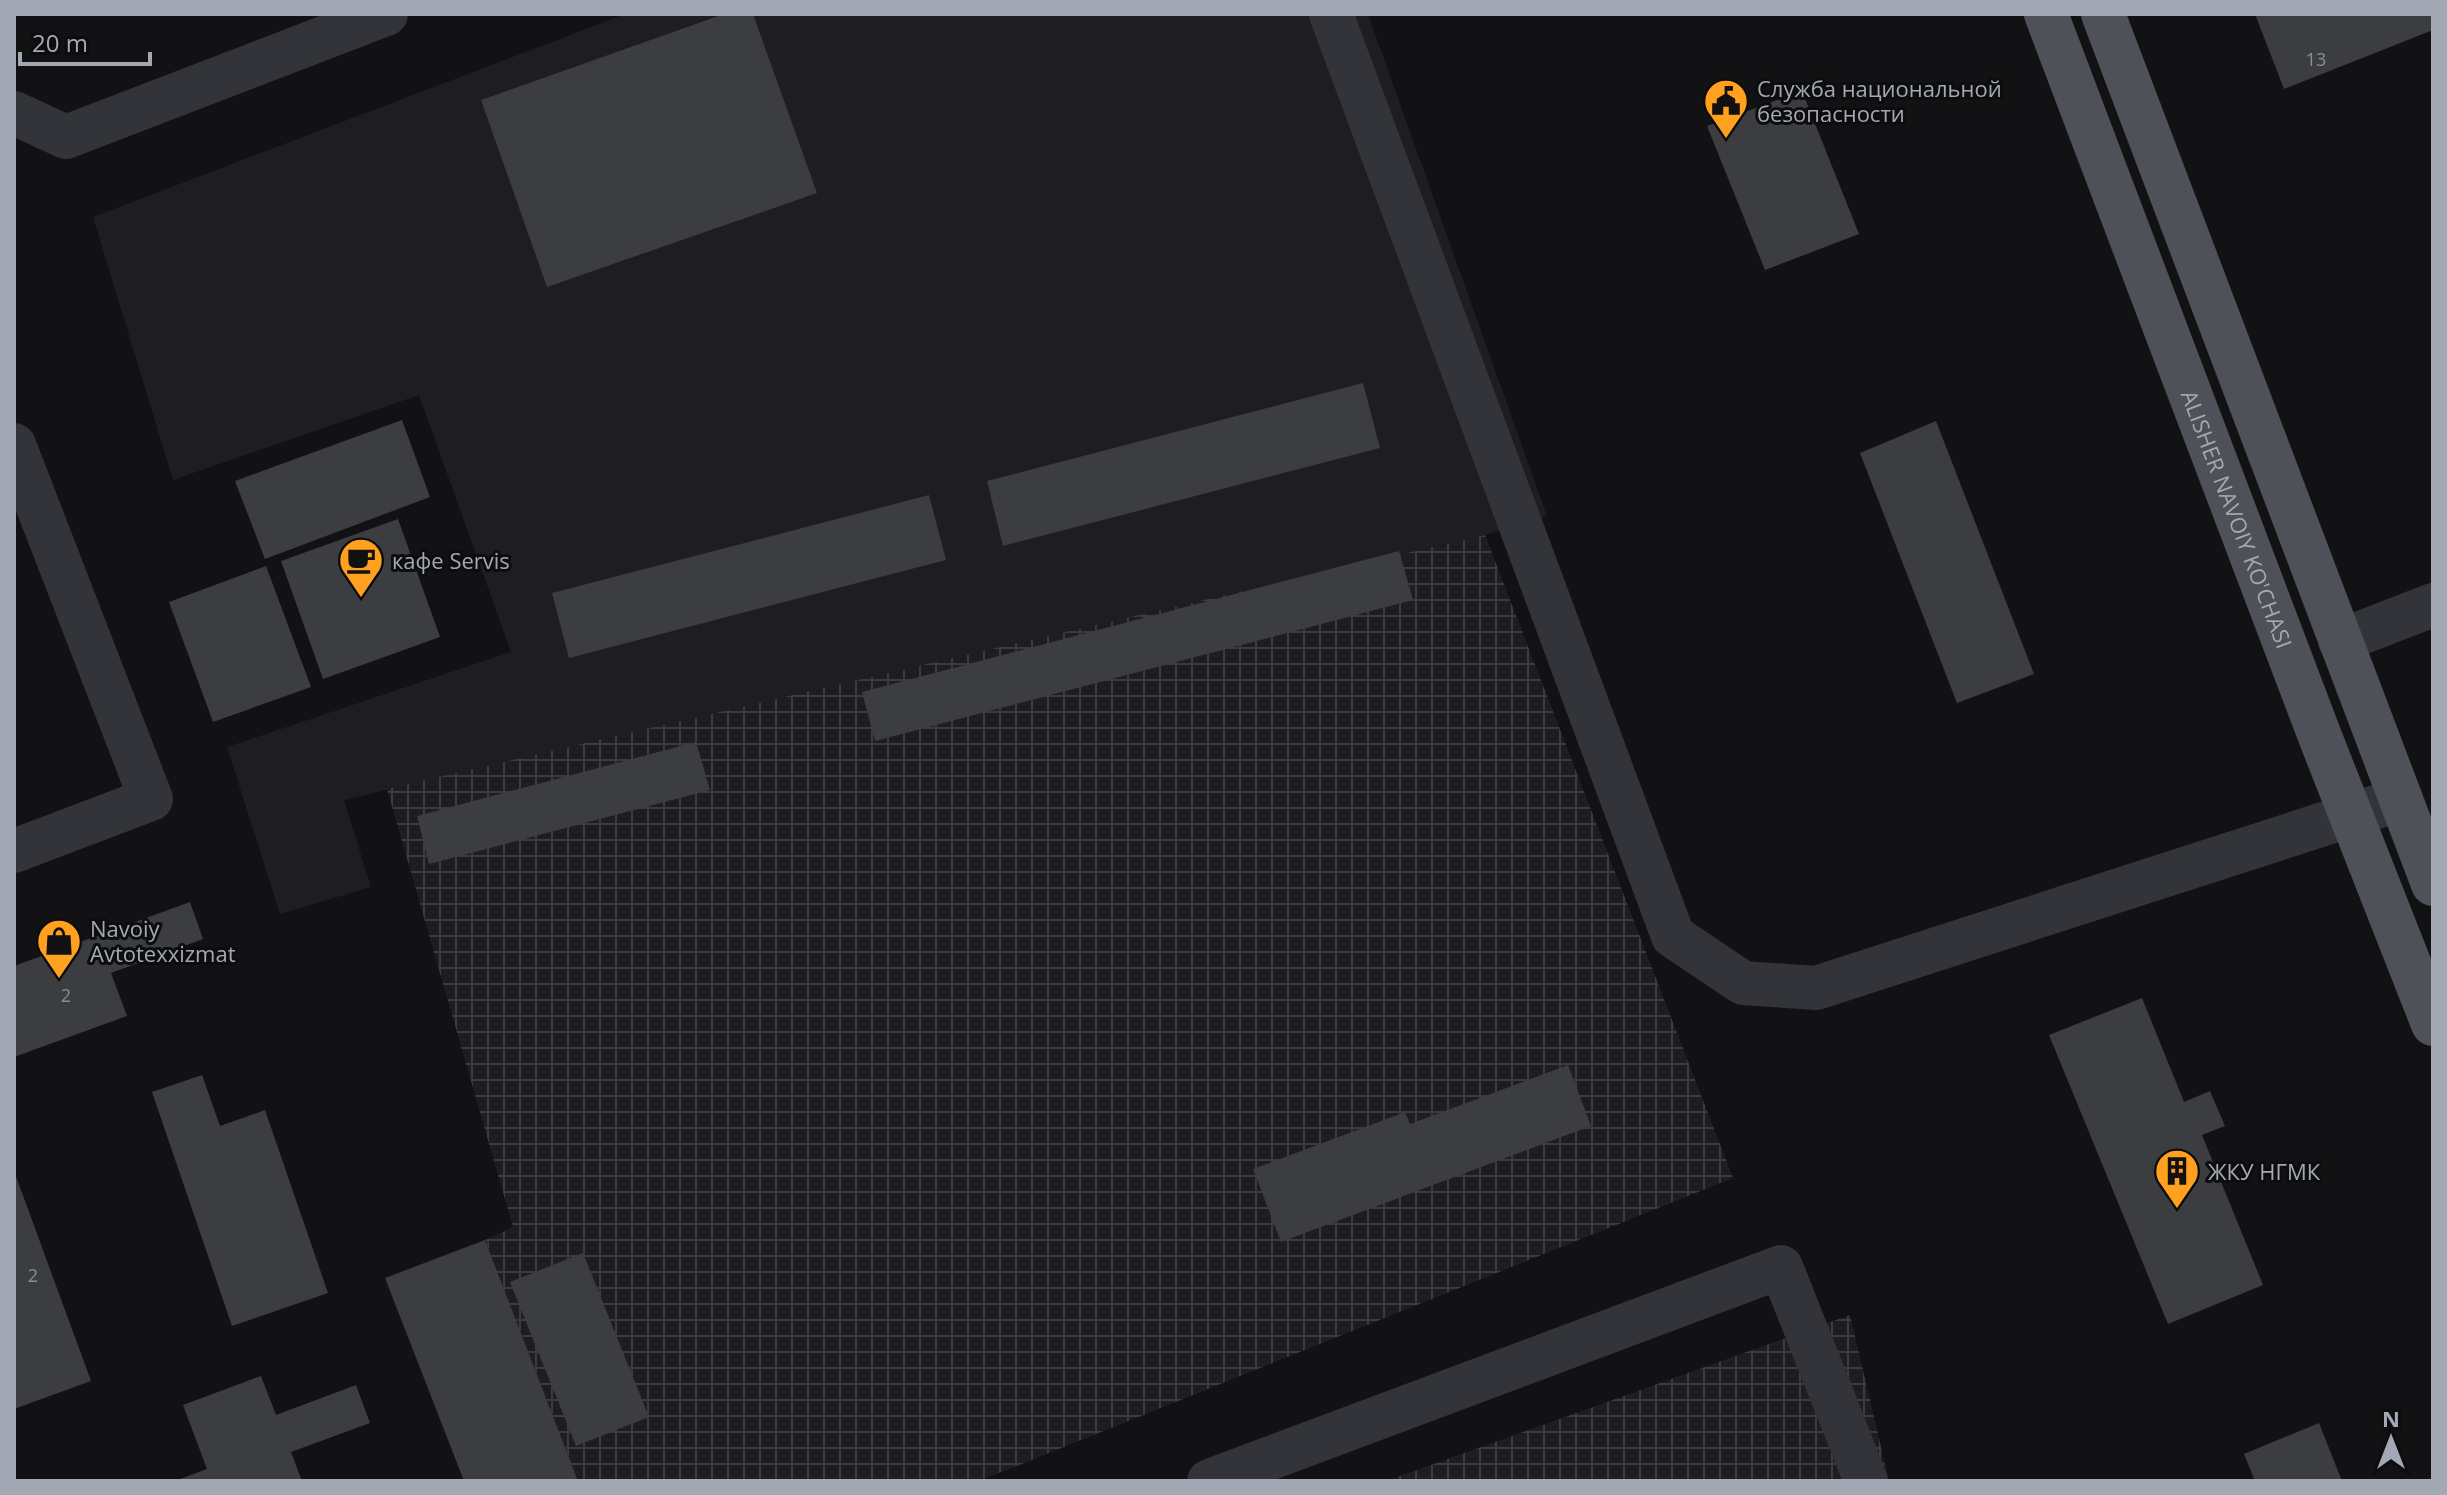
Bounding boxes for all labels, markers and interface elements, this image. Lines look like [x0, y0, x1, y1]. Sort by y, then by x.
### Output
scale bar [20, 16, 150, 66]
text: 20 m [32, 26, 88, 59]
house number: 13 [2306, 47, 2326, 71]
place label: Служба национальной безопасности [1757, 73, 2002, 128]
public building icon: Служба национальной безопасности [1702, 77, 1750, 140]
street label: ALISHER NAVOIY KO'CHASI [2175, 385, 2300, 652]
cafe icon: кафе Servis [337, 536, 385, 599]
place label: кафе Servis [392, 545, 510, 575]
place label: Navoiy Avtotexxizmat [90, 913, 236, 968]
shop icon: Navoiy Avtotexxizmat [35, 917, 83, 980]
house number: 2 [61, 983, 71, 1007]
building icon: ЖКУ НГМК [2153, 1147, 2201, 1210]
place label: ЖКУ НГМК [2208, 1156, 2321, 1186]
house number: 2 [28, 1263, 38, 1287]
north arrow [2351, 1399, 2431, 1479]
text: N [2382, 1403, 2400, 1433]

